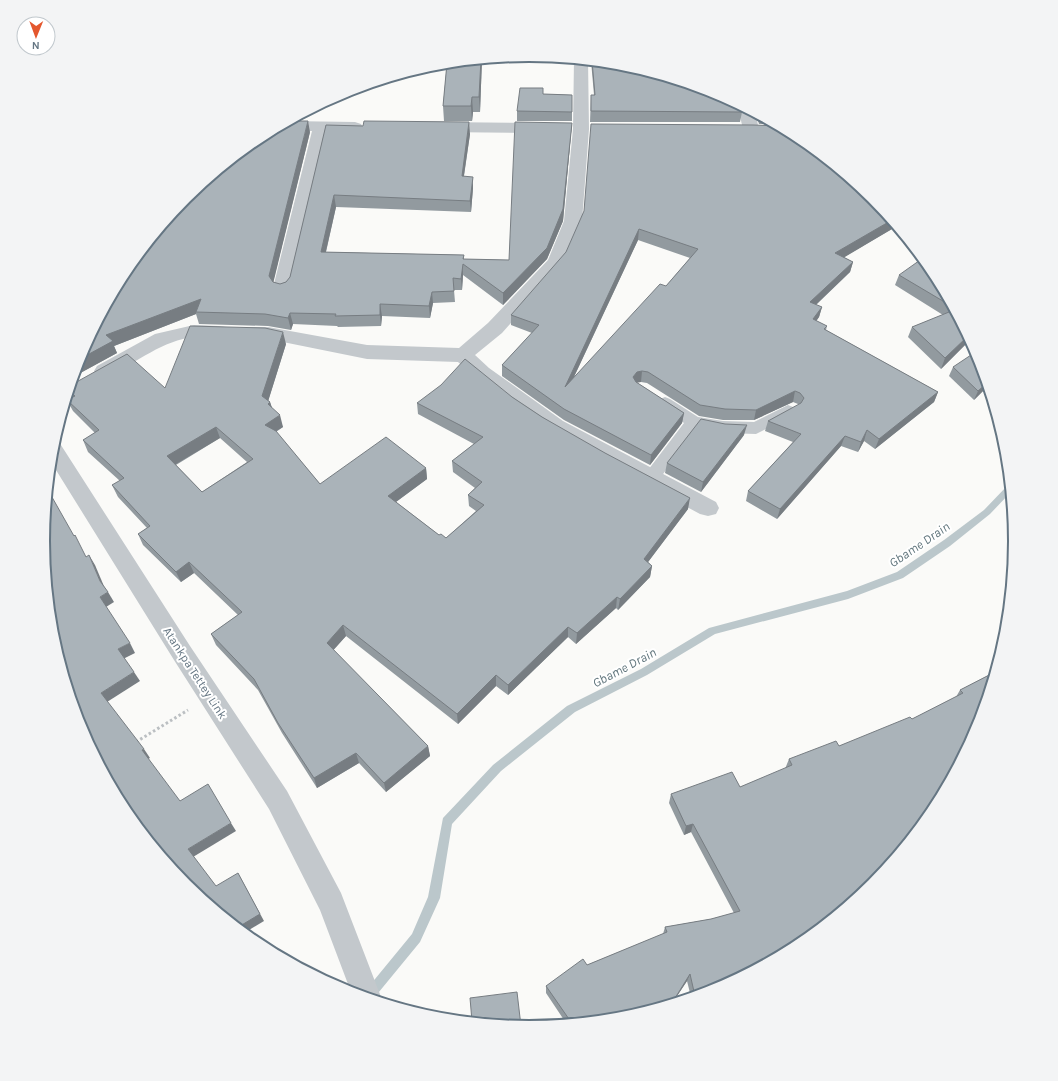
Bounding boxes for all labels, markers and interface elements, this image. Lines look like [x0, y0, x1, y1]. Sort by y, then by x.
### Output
north arrow [16, 16, 56, 56]
text: N [32, 39, 40, 52]
water label: Gbame Drain [886, 519, 952, 570]
street label: Atankpa Tettey Link [160, 624, 230, 722]
water label: Gbame Drain [590, 644, 659, 690]

